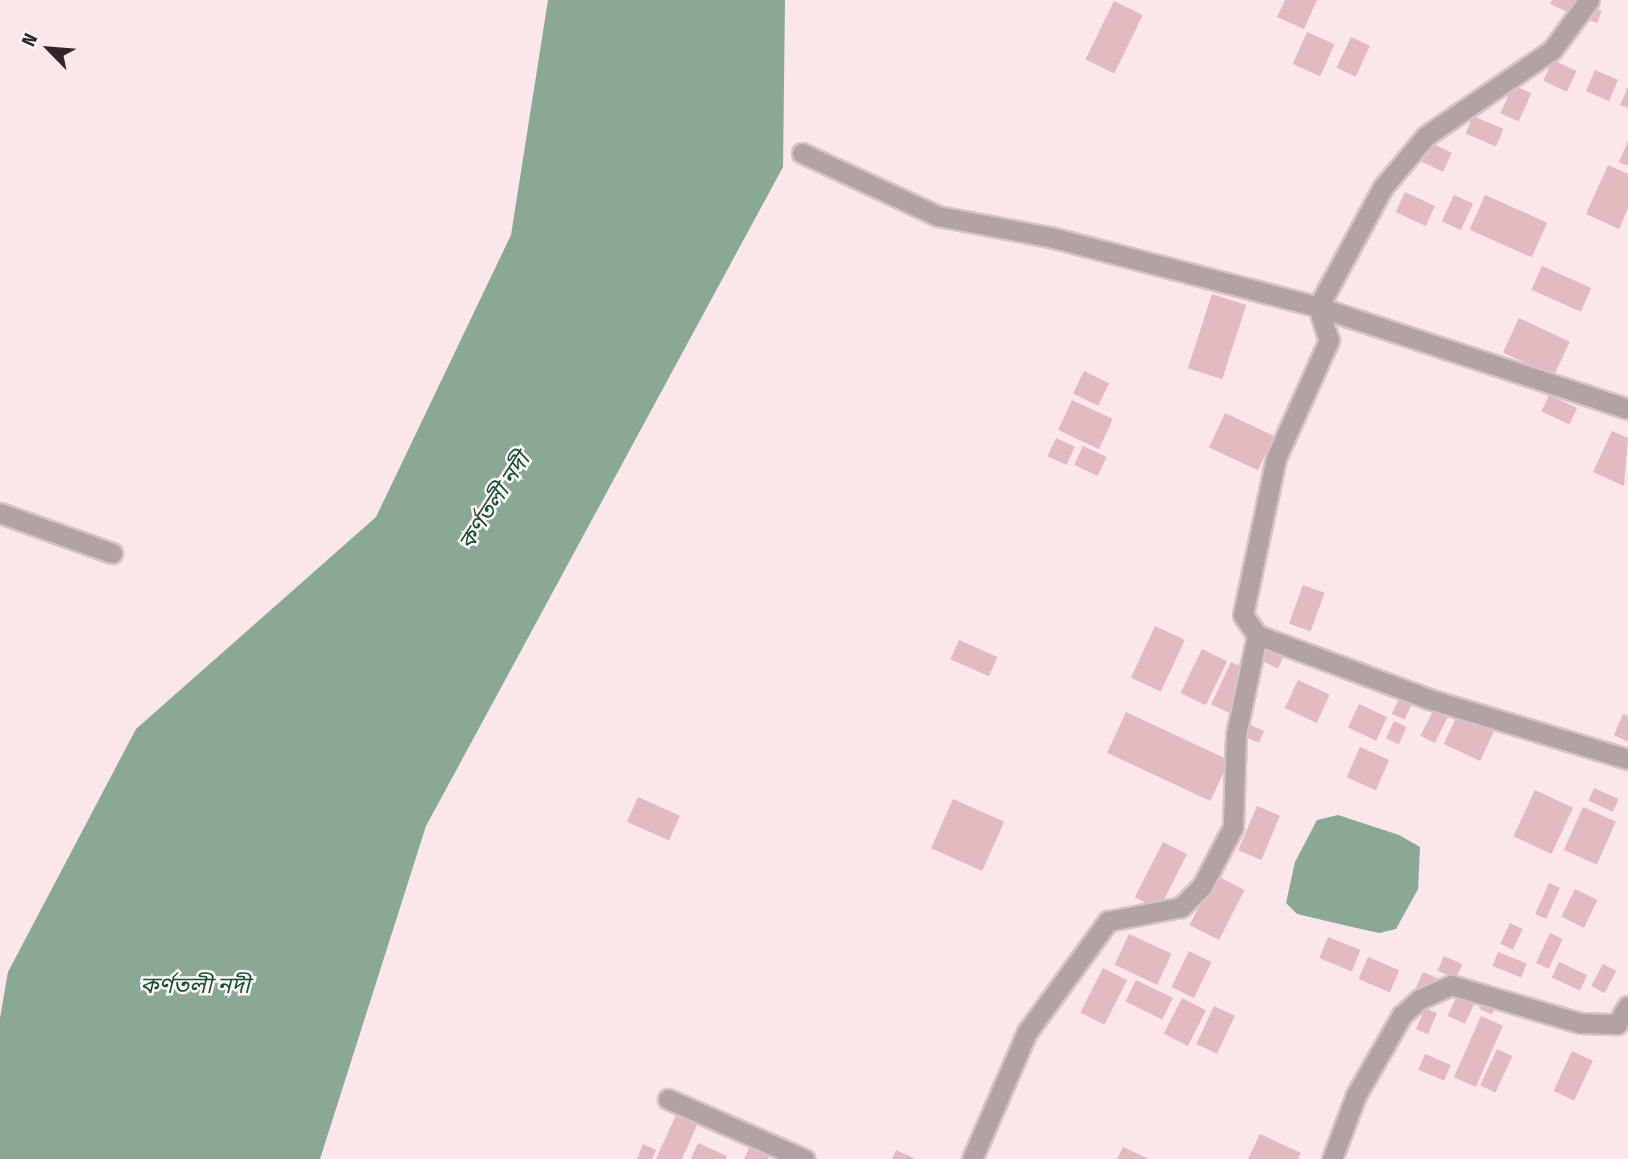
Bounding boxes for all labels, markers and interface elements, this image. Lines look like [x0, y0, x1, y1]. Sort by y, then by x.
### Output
north arrow [14, 14, 84, 84]
text: N [17, 30, 42, 50]
water label: কর্ণতলী নদী [452, 447, 536, 555]
water label: কর্ণতলী নদী [140, 971, 250, 999]

